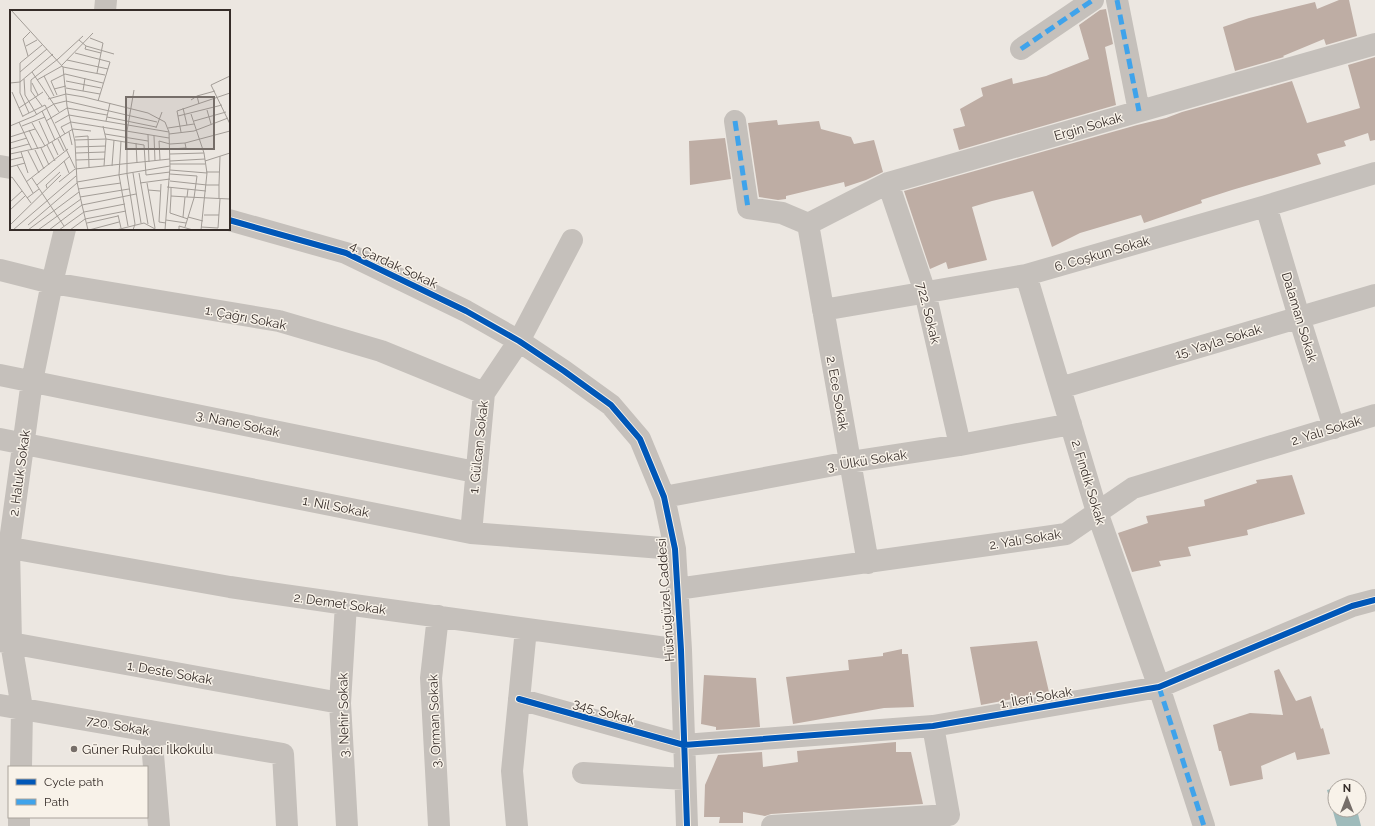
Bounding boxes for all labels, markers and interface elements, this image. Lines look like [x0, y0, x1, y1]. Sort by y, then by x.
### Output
inset map [10, 10, 230, 230]
street label: Ergin Sokak [1052, 110, 1124, 143]
street label: 6. Coşkun Sokak [1053, 233, 1152, 274]
street label: 4. Çardak Sokak [348, 238, 440, 291]
street label: Dalaman Sokak [1279, 270, 1320, 364]
street label: 722. Sokak [914, 281, 943, 345]
street label: 1. Çağrı Sokak [204, 302, 288, 333]
street label: 15. Yayla Sokak [1173, 321, 1263, 362]
street label: 2. Ece Sokak [824, 355, 851, 431]
street label: 1. Gülcan Sokak [466, 400, 491, 494]
street label: 3. Nane Sokak [195, 407, 281, 440]
street label: 2. Yalı Sokak [1289, 413, 1363, 448]
street label: 2. Haluk Sokak [6, 429, 33, 517]
street label: 2. Fındık Sokak [1069, 438, 1109, 526]
street label: 3. Ülkü Sokak [826, 446, 908, 474]
street label: 1. Nil Sokak [302, 493, 370, 520]
street label: 2. Yalı Sokak [988, 526, 1062, 553]
street label: Hüsnügüzel Caddesi [654, 538, 677, 662]
street label: 2. Demet Sokak [293, 590, 387, 617]
street label: 1. Deste Sokak [126, 658, 214, 687]
street label: 3. Nehir Sokak [335, 672, 352, 757]
street label: 3. Orman Sokak [425, 674, 444, 768]
street label: 1. İleri Sokak [999, 683, 1073, 711]
street label: 345. Sokak [571, 696, 636, 727]
street label: 720. Sokak [85, 713, 151, 738]
place label: Güner Rubacı İlkokulu [82, 741, 213, 757]
marker: Güner Rubacı İlkokulu [69, 744, 79, 754]
legend [8, 766, 148, 818]
text: Cycle path [44, 775, 103, 789]
north arrow [1327, 778, 1367, 818]
text: N [1343, 782, 1351, 795]
text: Path [44, 795, 69, 809]

